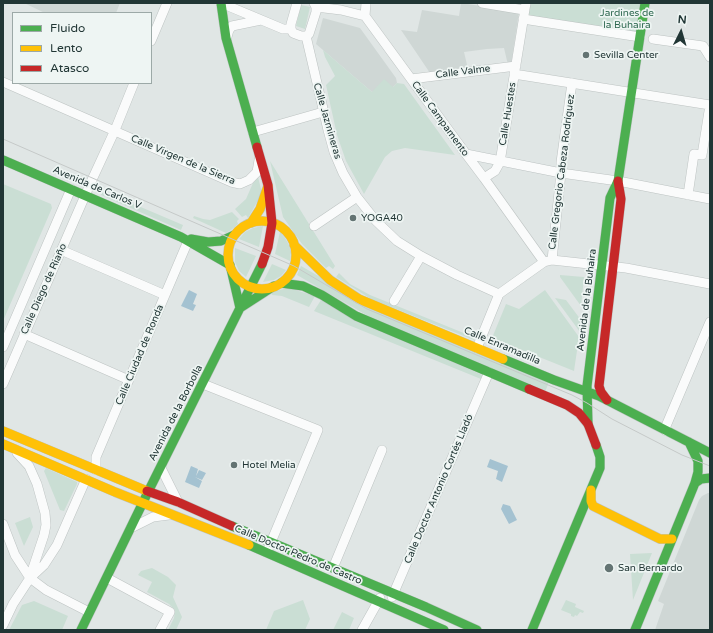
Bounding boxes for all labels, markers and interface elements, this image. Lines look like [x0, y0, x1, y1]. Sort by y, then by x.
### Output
park label: Jardines de la Buhaira [600, 7, 654, 30]
legend [12, 12, 152, 84]
north arrow [661, 12, 701, 52]
text: N [677, 13, 687, 26]
text: Fluido [50, 21, 85, 35]
text: Lento [50, 41, 83, 55]
place label: Sevilla Center [594, 49, 658, 61]
marker: Sevilla Center [581, 50, 591, 60]
text: Atasco [50, 61, 89, 75]
street label: Calle Valme [435, 63, 491, 81]
street label: Calle Campamento [409, 79, 471, 159]
street label: Calle Huestes [497, 81, 519, 147]
street label: Calle Jazmineras [310, 82, 344, 160]
street label: Calle Gregorio Cabeza Rodríguez [546, 93, 578, 251]
street label: Calle Virgen de la Sierra [129, 133, 237, 187]
street label: Avenida de Carlos V [51, 164, 143, 212]
place label: YOGA40 [361, 212, 403, 224]
marker: YOGA40 [348, 213, 358, 223]
street label: Calle Diego de Riaño [19, 242, 69, 336]
street label: Avenida de la Buhaira [575, 248, 599, 352]
street label: Calle Ciudad de Ronda [113, 303, 167, 407]
street label: Calle Enramadilla [462, 324, 542, 368]
street label: Avenida de la Borbolla [147, 363, 205, 463]
street label: Calle Doctor Antonio Cortés Lladó [402, 413, 476, 565]
place label: Hotel Melia [242, 459, 296, 471]
marker: Hotel Melia [229, 460, 239, 470]
street label: Calle Doctor Pedro de Castro [233, 523, 363, 587]
marker: San Bernardo [603, 562, 615, 574]
place label: San Bernardo [618, 562, 683, 574]

